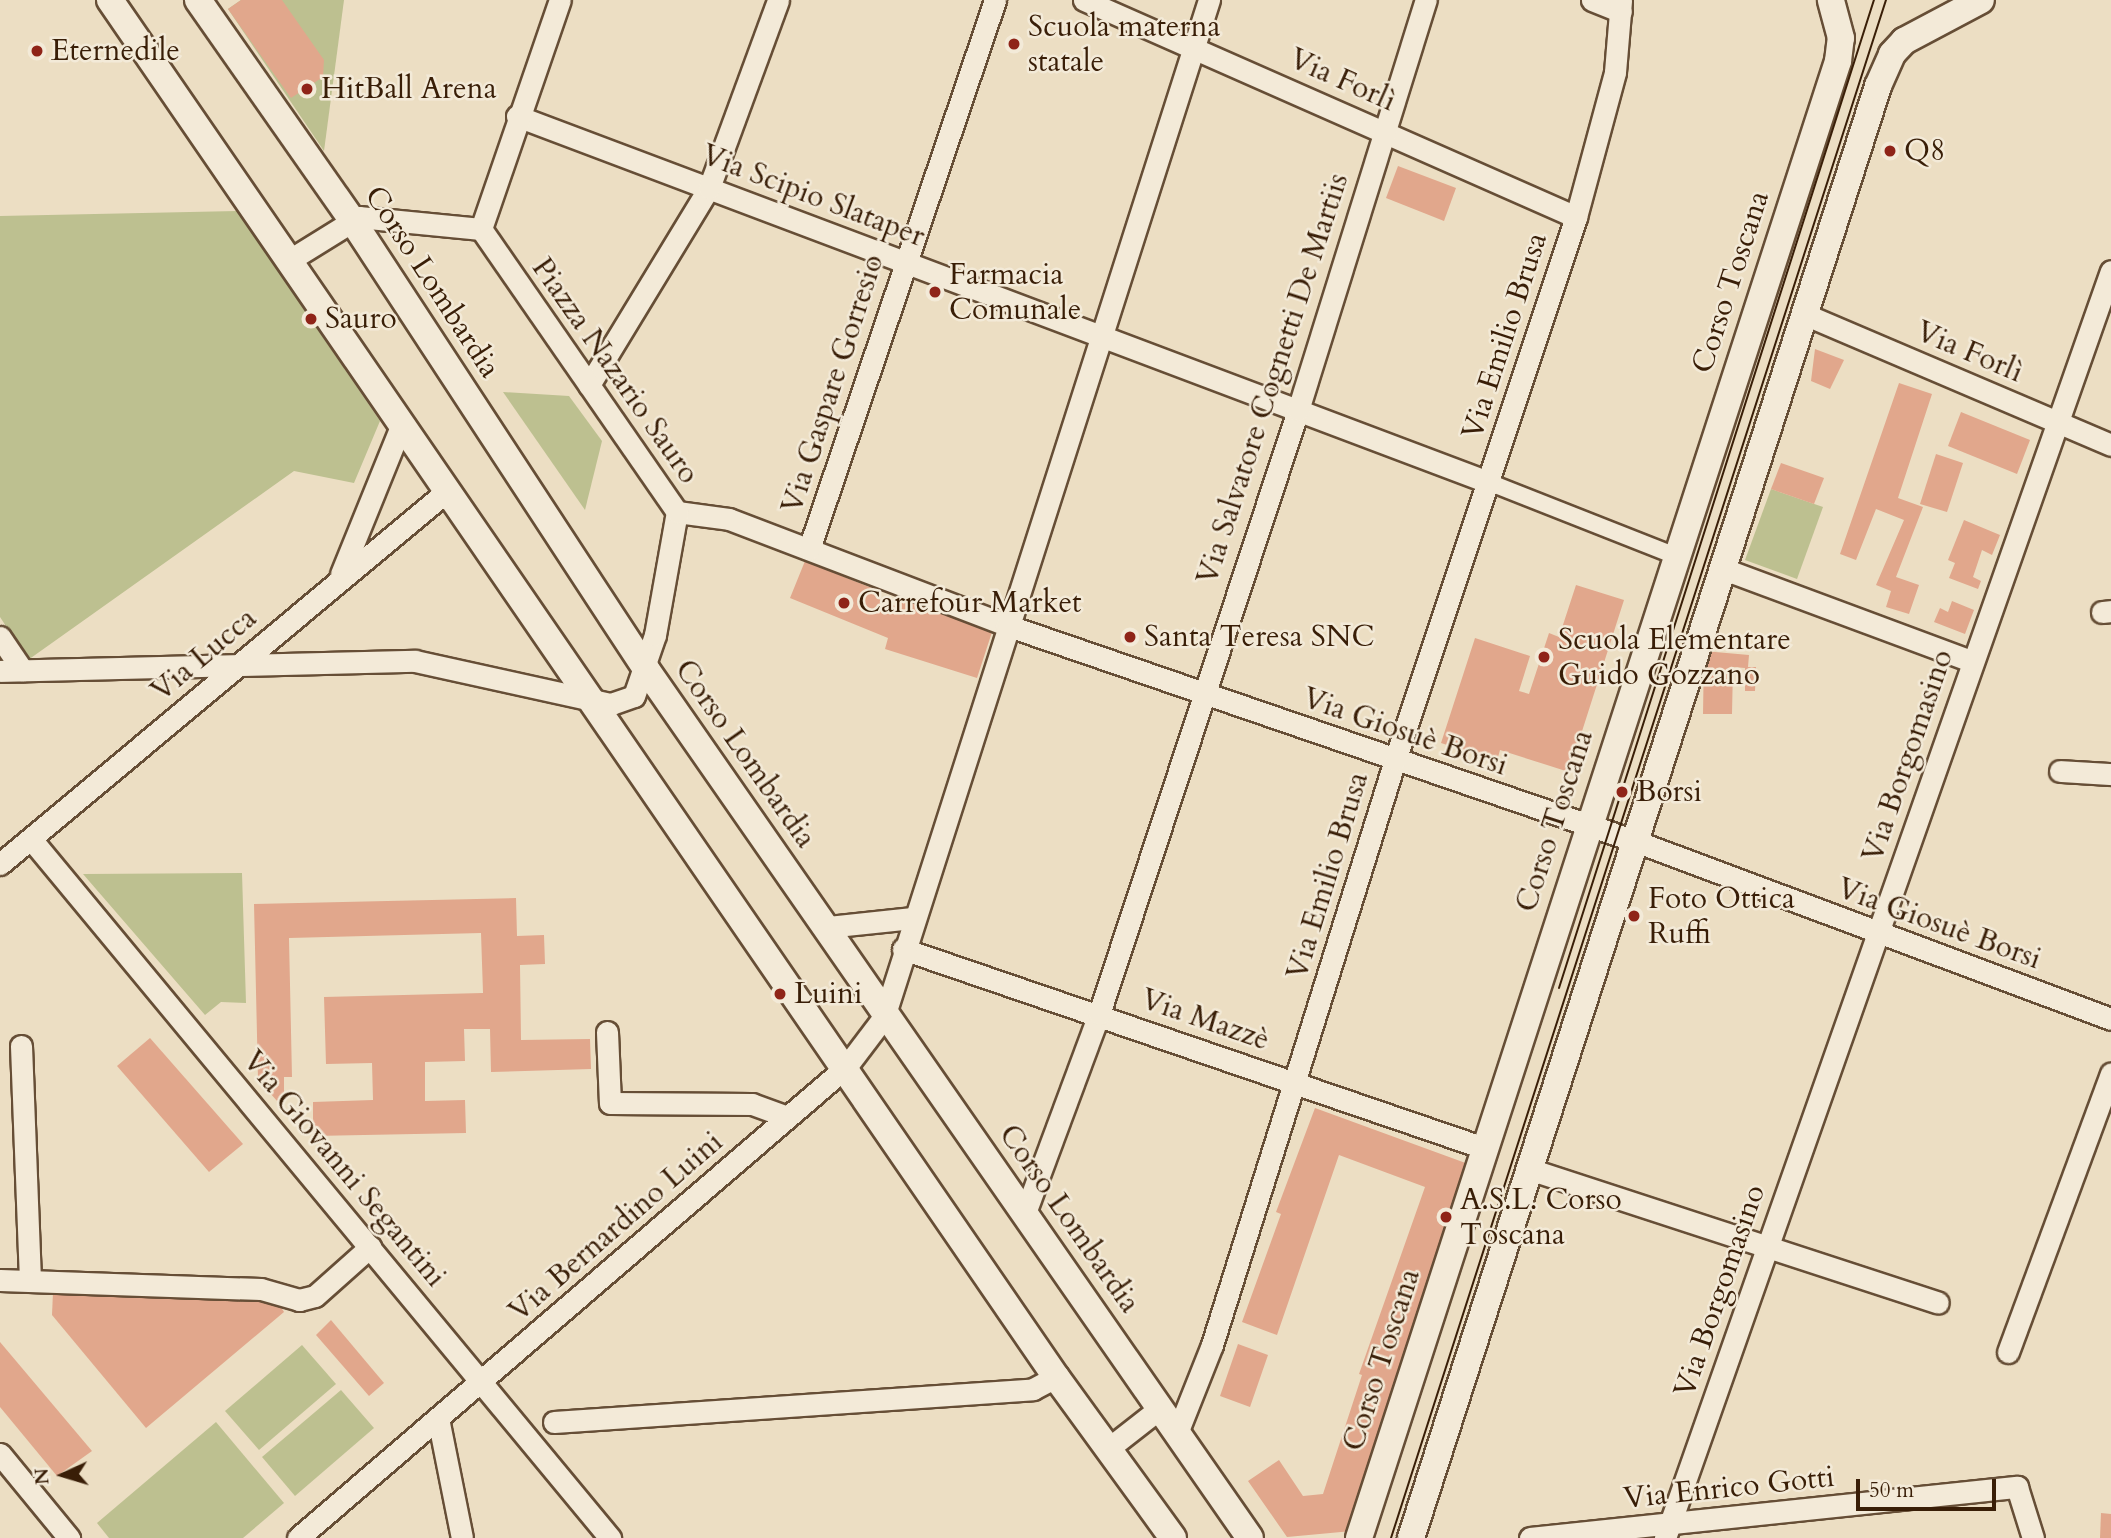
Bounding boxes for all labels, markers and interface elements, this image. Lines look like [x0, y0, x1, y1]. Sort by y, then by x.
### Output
place label: Scuola materna statale [1028, 9, 1220, 79]
place label: Eternedile [51, 33, 180, 69]
marker: Scuola materna statale [1006, 36, 1022, 52]
street label: Via Forlì [1284, 41, 1400, 119]
marker: Eternedile [29, 43, 45, 59]
place label: HitBall Arena [321, 71, 497, 107]
marker: HitBall Arena [299, 81, 315, 97]
place label: Q8 [1904, 133, 1945, 169]
street label: Via Scipio Slataper [696, 137, 930, 255]
marker: Q8 [1882, 143, 1898, 159]
street label: Via Salvatore Cognetti De Martiis [1189, 169, 1357, 589]
street label: Corso Lombardia [357, 179, 507, 385]
street label: Corso Toscana [1685, 186, 1777, 378]
street label: Via Emilio Brusa [1455, 228, 1555, 444]
street label: Via Gaspare Gorresio [774, 250, 892, 518]
street label: Piazza Nazario Sauro [524, 251, 706, 491]
place label: Farmacia Comunale [949, 257, 1081, 328]
marker: Farmacia Comunale [927, 284, 943, 300]
place label: Sauro [325, 301, 397, 337]
marker: Sauro [303, 311, 319, 327]
street label: Via Forlì [1910, 314, 2028, 390]
place label: Carrefour Market [858, 585, 1082, 621]
marker: Carrefour Market [836, 595, 852, 611]
street label: Via Lucca [144, 601, 264, 709]
place label: Santa Teresa SNC [1144, 619, 1374, 655]
place label: Scuola Elementare Guido Gozzano [1558, 622, 1791, 692]
marker: Santa Teresa SNC [1122, 629, 1138, 645]
street label: Via Borgomasino [1855, 645, 1961, 867]
marker: Scuola Elementare Guido Gozzano [1536, 649, 1552, 665]
street label: Corso Lombardia [667, 653, 823, 855]
street label: Via Giosuè Borsi [1298, 680, 1512, 784]
street label: Corso Toscana [1509, 725, 1601, 917]
street label: Via Emilio Brusa [1279, 768, 1377, 984]
place label: Borsi [1636, 774, 1702, 810]
marker: Borsi [1614, 784, 1630, 800]
street label: Via Giosuè Borsi [1832, 870, 2046, 978]
place label: Foto Ottica Ruffi [1648, 881, 1795, 951]
marker: Foto Ottica Ruffi [1626, 908, 1642, 924]
place label: Luini [794, 976, 863, 1012]
street label: Via Mazzè [1136, 981, 1274, 1059]
marker: Luini [772, 986, 788, 1002]
street label: Via Giovanni Segantini [235, 1043, 453, 1295]
street label: Corso Lombardia [991, 1118, 1147, 1320]
street label: Via Bernardino Luini [502, 1124, 730, 1330]
street label: Via Borgomasino [1667, 1180, 1773, 1402]
place label: A.S.L. Corso Toscana [1460, 1182, 1622, 1252]
marker: A.S.L. Corso Toscana [1438, 1209, 1454, 1225]
street label: Corso Toscana [1336, 1264, 1428, 1456]
north arrow [28, 1440, 98, 1510]
street label: Via Enrico Gotti [1622, 1459, 1836, 1517]
scale bar [1859, 1464, 1999, 1508]
text: N [29, 1467, 56, 1486]
text: 50 m [1869, 1476, 1914, 1505]

